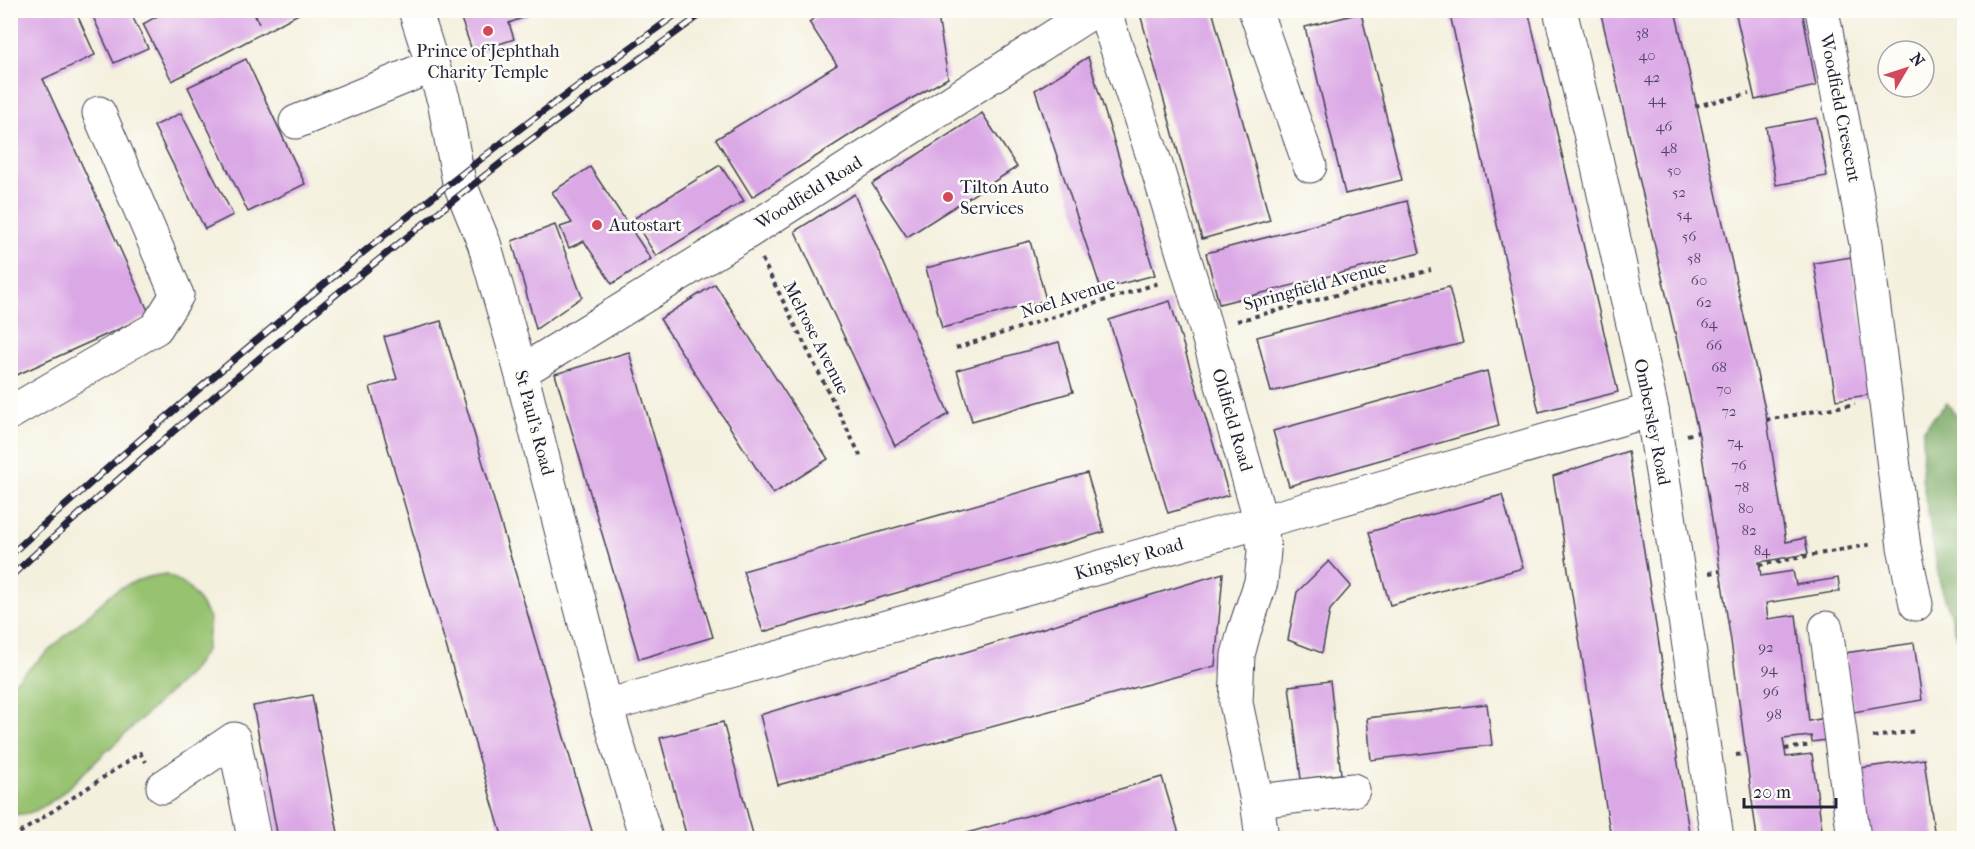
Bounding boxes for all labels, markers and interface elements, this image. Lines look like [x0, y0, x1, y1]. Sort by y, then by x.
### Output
marker: Prince of Jephthah Charity Temple [481, 24, 495, 38]
house number: 38 [1635, 24, 1649, 42]
street label: Woodfield Crescent [1815, 31, 1865, 184]
north arrow [1876, 39, 1936, 99]
place label: Prince of Jephthah Charity Temple [416, 41, 560, 83]
house number: 40 [1638, 46, 1656, 64]
text: N [1906, 49, 1929, 71]
house number: 42 [1644, 68, 1661, 86]
house number: 44 [1648, 90, 1667, 108]
house number: 46 [1656, 117, 1673, 135]
house number: 48 [1661, 139, 1677, 157]
street label: Woodfield Road [751, 152, 866, 235]
house number: 50 [1667, 161, 1681, 179]
place label: Tilton Auto Services [960, 177, 1049, 219]
house number: 52 [1672, 183, 1686, 201]
marker: Tilton Auto Services [941, 190, 955, 204]
house number: 54 [1676, 205, 1693, 223]
place label: Autostart [608, 215, 682, 236]
marker: Autostart [590, 218, 604, 232]
house number: 56 [1682, 227, 1697, 245]
house number: 58 [1687, 249, 1701, 267]
street label: Springfield Avenue [1241, 257, 1389, 315]
house number: 60 [1691, 271, 1707, 289]
street label: Noel Avenue [1018, 273, 1118, 323]
street label: Melrose Avenue [778, 278, 854, 398]
house number: 62 [1696, 293, 1712, 311]
house number: 64 [1701, 314, 1719, 332]
house number: 66 [1706, 336, 1723, 354]
street label: Ombersley Road [1629, 357, 1675, 487]
house number: 68 [1711, 358, 1727, 376]
street label: Oldfield Road [1207, 366, 1257, 474]
street label: St Paul's Road [510, 368, 558, 478]
house number: 70 [1716, 380, 1732, 398]
house number: 72 [1722, 402, 1737, 420]
house number: 74 [1727, 433, 1744, 451]
house number: 76 [1731, 456, 1748, 474]
house number: 78 [1735, 478, 1749, 496]
house number: 80 [1738, 499, 1754, 517]
house number: 82 [1741, 521, 1757, 539]
street label: Kingsley Road [1072, 533, 1186, 585]
house number: 84 [1754, 541, 1771, 559]
house number: 92 [1758, 638, 1774, 656]
house number: 94 [1761, 660, 1778, 678]
house number: 96 [1763, 682, 1780, 700]
house number: 98 [1766, 705, 1782, 723]
scale bar [1744, 771, 1836, 809]
text: 20 m [1753, 782, 1791, 803]

